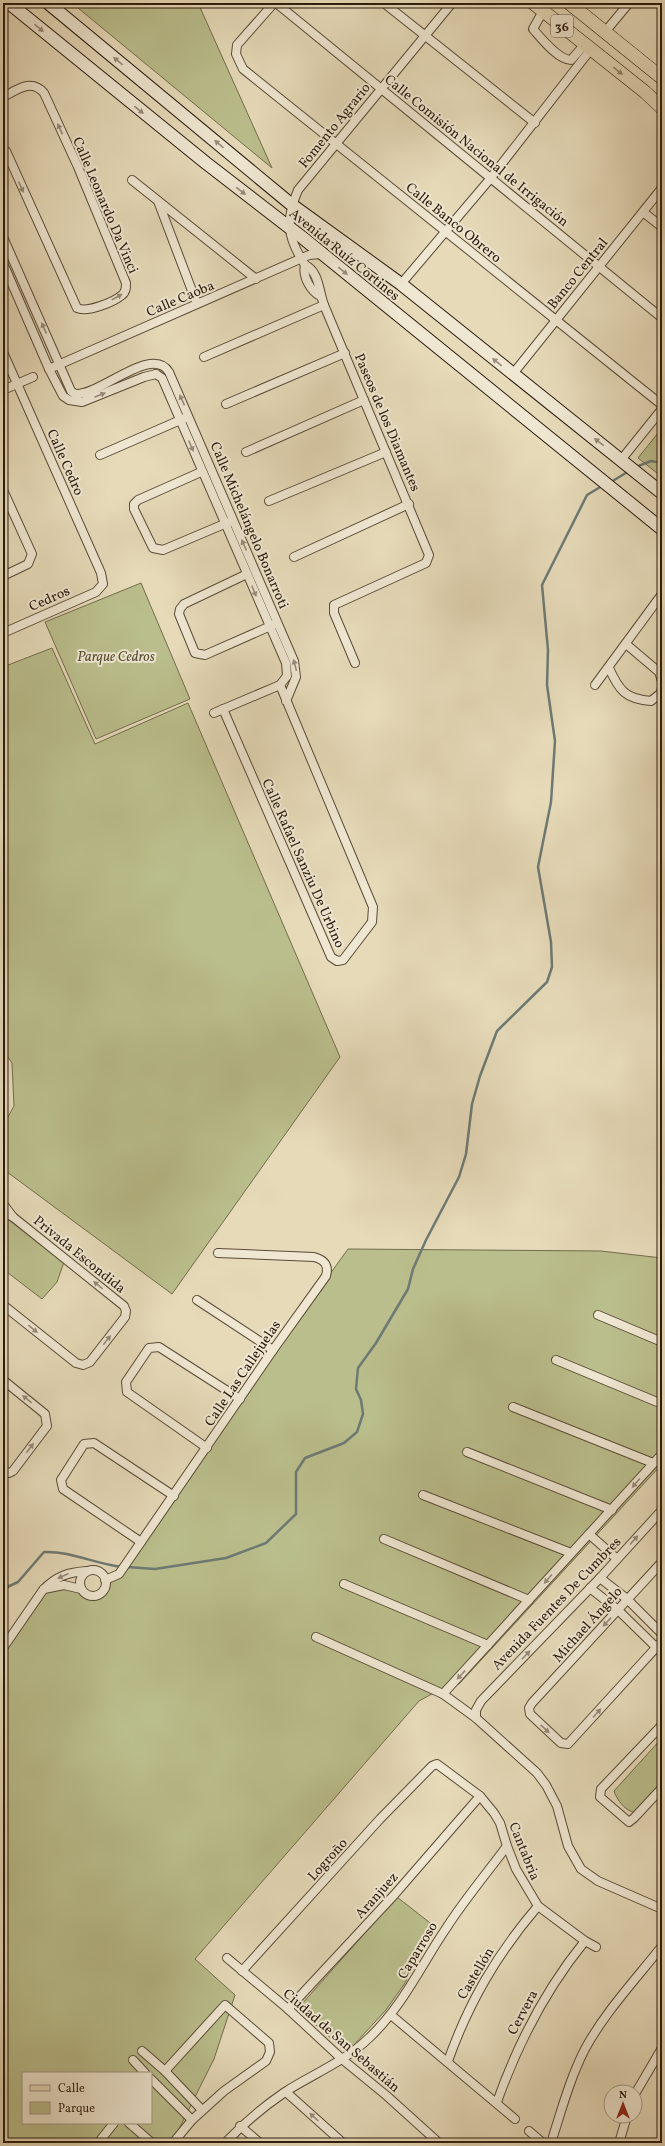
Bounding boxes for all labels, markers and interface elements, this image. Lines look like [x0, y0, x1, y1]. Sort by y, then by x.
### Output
road number: 36 [551, 15, 573, 37]
one-way arrow [33, 23, 44, 32]
one-way arrow [113, 57, 124, 66]
one-way arrow [612, 66, 623, 75]
street label: Calle Comisión Nacional de Irrigación [380, 71, 572, 232]
street label: Fomento Agrario [295, 79, 375, 172]
one-way arrow [134, 106, 145, 115]
one-way arrow [57, 124, 63, 135]
street label: Calle Leonardo Da Vinci [67, 134, 142, 277]
one-way arrow [213, 140, 224, 149]
street label: Calle Banco Obrero [401, 179, 505, 268]
one-way arrow [19, 181, 25, 193]
one-way arrow [236, 187, 247, 195]
street label: Avenida Ruíz Cortines [285, 205, 403, 306]
street label: Banco Central [544, 234, 613, 314]
one-way arrow [338, 267, 349, 276]
street label: Calle Caoba [144, 277, 217, 322]
one-way arrow [111, 294, 123, 301]
one-way arrow [41, 323, 47, 334]
street label: Paseos de los Diamantes [349, 351, 424, 495]
one-way arrow [491, 357, 502, 366]
one-way arrow [95, 392, 106, 398]
one-way arrow [179, 394, 185, 406]
street label: Calle Cedro [42, 426, 88, 499]
one-way arrow [593, 438, 604, 447]
street label: Calle Michelángelo Bonarroti [205, 439, 292, 612]
one-way arrow [188, 441, 194, 453]
one-way arrow [241, 540, 247, 551]
street label: Cedros [26, 582, 73, 617]
one-way arrow [251, 586, 257, 597]
park label: Parque Cedros [77, 648, 155, 667]
one-way arrow [292, 658, 298, 670]
street label: Calle Rafael Sanziu De Urbino [257, 776, 349, 951]
street label: Privada Escondida [29, 1212, 129, 1298]
one-way arrow [92, 1280, 103, 1289]
street label: Calle Las Callejuelas [201, 1317, 286, 1431]
one-way arrow [28, 1325, 39, 1333]
one-way arrow [103, 1335, 111, 1346]
one-way arrow [21, 1394, 32, 1403]
one-way arrow [26, 1442, 35, 1453]
one-way arrow [632, 1478, 641, 1487]
street label: Avenida Fuentes De Cumbres [488, 1533, 626, 1675]
one-way arrow [630, 1535, 639, 1545]
one-way arrow [57, 1572, 69, 1579]
one-way arrow [544, 1573, 553, 1584]
street label: Michael Ángelo [549, 1583, 627, 1667]
one-way arrow [602, 1617, 612, 1627]
one-way arrow [521, 1650, 531, 1660]
one-way arrow [456, 1670, 465, 1680]
one-way arrow [592, 1708, 601, 1718]
one-way arrow [540, 1724, 550, 1733]
street label: Cantabria [503, 1820, 544, 1883]
street label: Logroño [304, 1834, 352, 1886]
street label: Aranjuez [351, 1869, 403, 1923]
street label: Caparroso [394, 1919, 443, 1983]
street label: Castellón [453, 1944, 499, 2003]
street label: Ciudad de San Sebastián [278, 1985, 404, 2097]
street label: Cervera [504, 1987, 543, 2039]
legend [22, 2072, 152, 2124]
text: Calle [58, 2081, 85, 2097]
north arrow [603, 2084, 643, 2124]
text: N [619, 2088, 627, 2103]
text: Parque [58, 2101, 95, 2117]
one-way arrow [309, 2113, 319, 2122]

